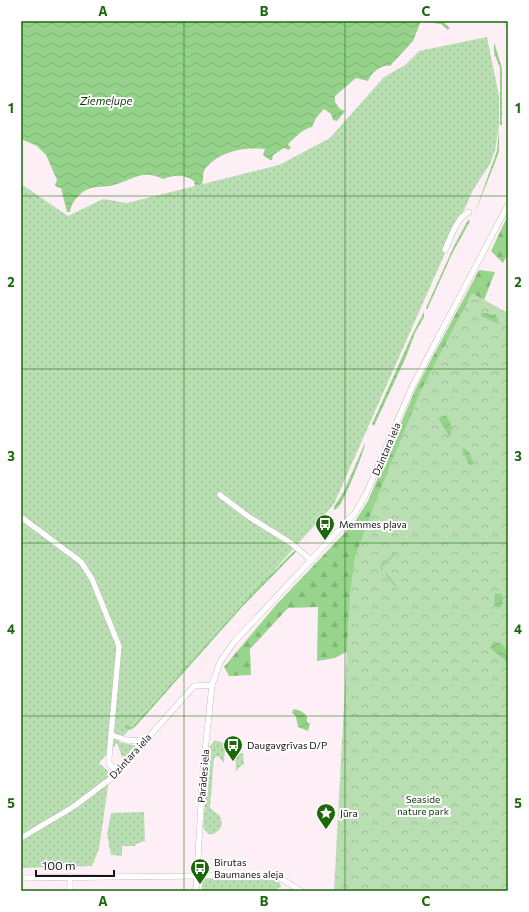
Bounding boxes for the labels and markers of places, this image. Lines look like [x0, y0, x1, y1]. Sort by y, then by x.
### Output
bus stop icon: Memmes pļava [314, 513, 336, 541]
place label: Memmes pļava [339, 518, 407, 531]
bus stop icon: Daugavgrīvas D/P [222, 734, 244, 762]
place label: Daugavgrīvas D/P [247, 739, 327, 751]
place icon: Jūra [315, 802, 337, 830]
place label: Jūra [340, 807, 358, 819]
place label: Birutas Baumanes aleja [214, 856, 284, 880]
bus stop icon: Birutas Baumanes aleja [189, 857, 211, 885]

